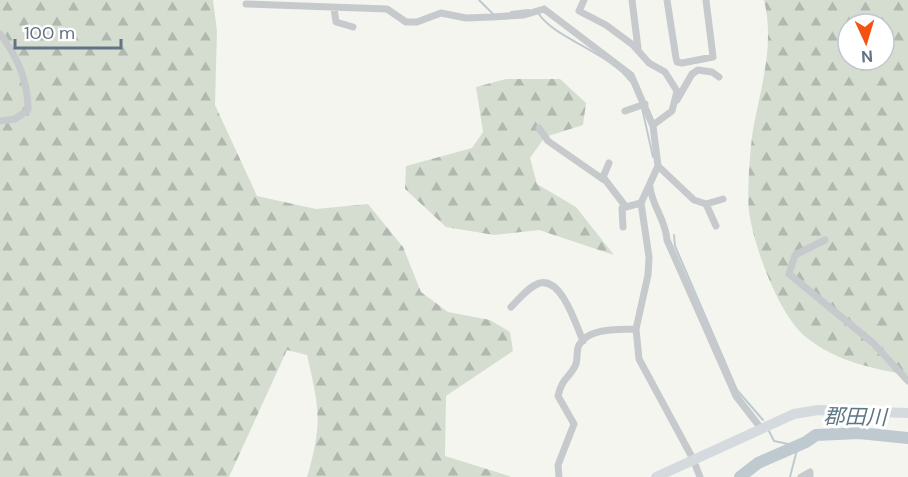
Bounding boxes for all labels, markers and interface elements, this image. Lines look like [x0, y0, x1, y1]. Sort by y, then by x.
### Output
scale bar [15, 12, 122, 50]
north arrow [836, 12, 896, 72]
text: 100 m [24, 21, 75, 45]
text: N [860, 46, 874, 67]
water label: 郡田川 [823, 402, 889, 432]

